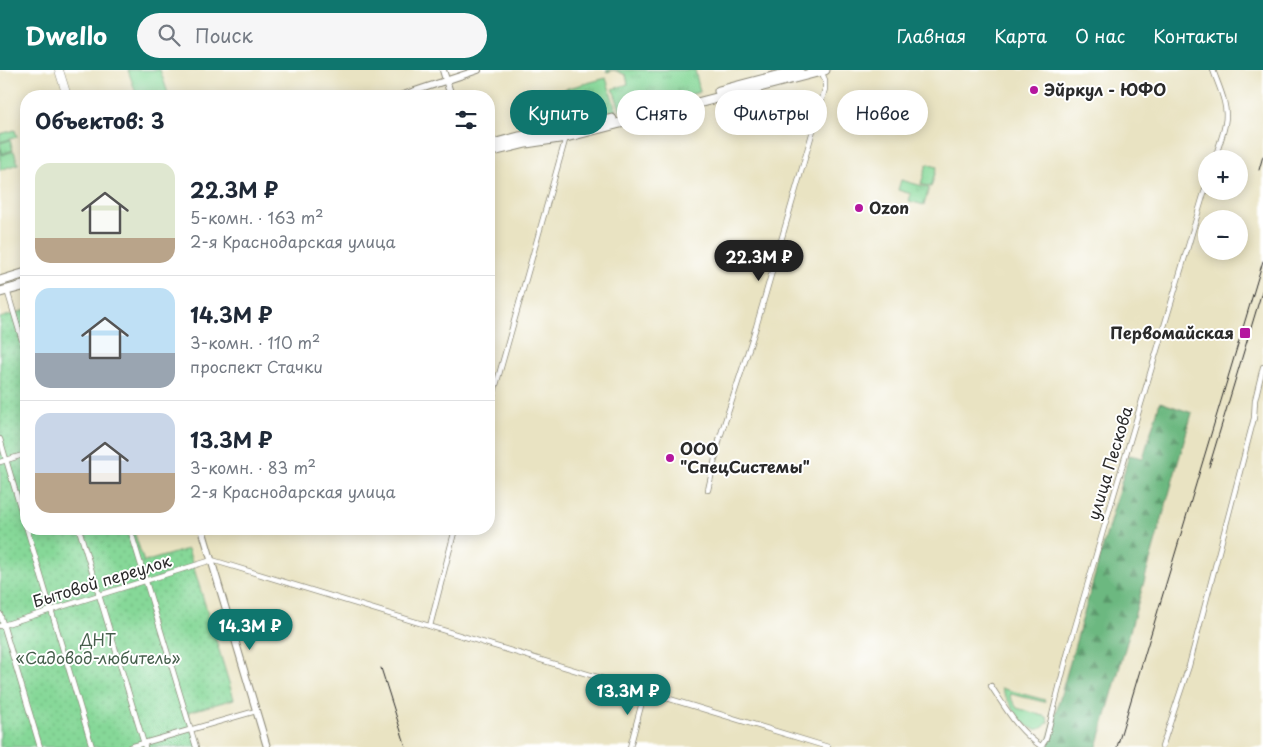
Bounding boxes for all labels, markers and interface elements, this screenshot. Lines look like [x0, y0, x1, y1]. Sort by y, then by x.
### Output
search box [137, 13, 487, 58]
text: Dwello [25, 17, 107, 53]
icon: search [155, 21, 183, 49]
text: Поиск [195, 21, 253, 49]
text: Главная [897, 22, 966, 49]
text: Карта [994, 22, 1047, 49]
text: О нас [1075, 22, 1125, 49]
text: Контакты [1153, 22, 1238, 49]
place label: Эйркул - ЮФО [1044, 77, 1166, 101]
marker: Эйркул - ЮФО [1028, 84, 1040, 96]
chip: Купить [510, 90, 607, 135]
chip: Снять [617, 90, 705, 135]
chip: Фильтры [715, 90, 827, 135]
chip: Новое [837, 90, 928, 135]
text: Объектов: 3 [35, 104, 165, 136]
icon: filters [452, 106, 480, 134]
map controls [1198, 150, 1248, 260]
button: + [1198, 150, 1248, 200]
text: 22.3M ₽ [190, 173, 278, 205]
icon: home [75, 183, 135, 243]
place label: Ozon [869, 195, 909, 219]
marker: Ozon [853, 202, 865, 214]
text: 5-комн. · 163 m² [190, 205, 324, 229]
button: − [1198, 210, 1248, 260]
text: 2-я Краснодарская улица [190, 229, 396, 253]
pin: 22.3M ₽ [713, 240, 805, 282]
text: 22.3M ₽ [725, 244, 793, 268]
text: 14.3M ₽ [190, 298, 273, 330]
icon: home [75, 308, 135, 368]
place label: Первомайская [1110, 320, 1234, 344]
marker: Первомайская [1238, 326, 1252, 340]
text: 3-комн. · 110 m² [190, 330, 320, 354]
text: проспект Стачки [190, 354, 323, 378]
street label: улица Пескова [1080, 403, 1138, 523]
text: 13.3M ₽ [190, 423, 273, 455]
icon: home [75, 433, 135, 493]
place label: ООО "СпецСистемы" [680, 436, 810, 478]
marker: ООО "СпецСистемы" [664, 452, 676, 464]
text: 3-комн. · 83 m² [190, 455, 316, 479]
text: 2-я Краснодарская улица [190, 479, 396, 503]
street label: Бытовой переулок [30, 547, 174, 613]
pin: 14.3M ₽ [204, 608, 296, 651]
text: 14.3M ₽ [219, 613, 281, 637]
park label: ДНТ «Садовод-любитель» [16, 627, 180, 669]
pin: 13.3M ₽ [582, 674, 674, 716]
text: 13.3M ₽ [597, 678, 659, 702]

